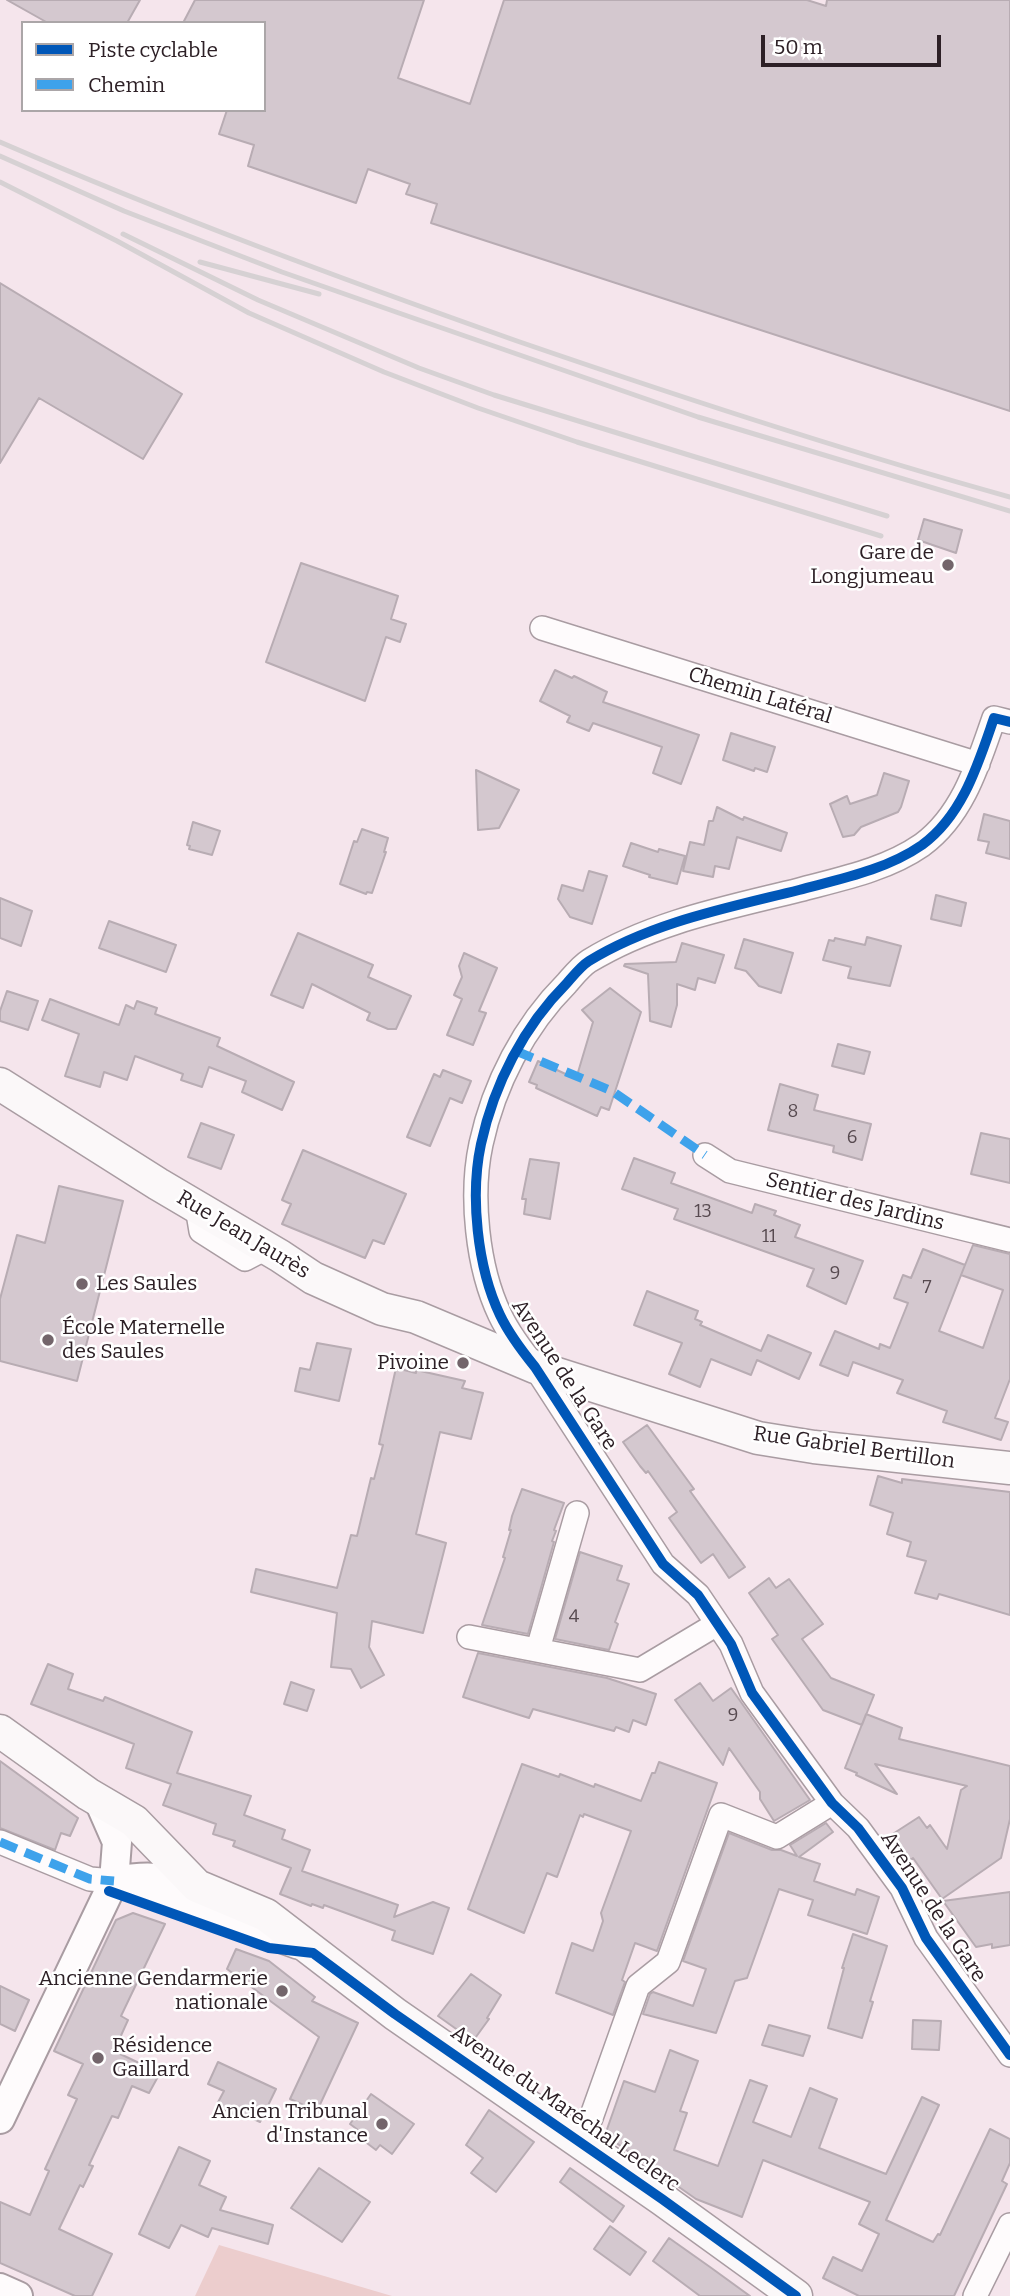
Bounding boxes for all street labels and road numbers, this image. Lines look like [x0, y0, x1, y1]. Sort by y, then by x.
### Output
street label: Chemin Latéral [685, 662, 835, 730]
street label: Sentier des Jardins [763, 1168, 947, 1236]
street label: Rue Jean Jaurès [172, 1185, 314, 1285]
street label: Avenue de la Gare [506, 1295, 622, 1455]
street label: Rue Gabriel Bertillon [752, 1421, 956, 1475]
street label: Avenue de la Gare [875, 1827, 991, 1987]
street label: Avenue du Maréchal Leclerc [446, 2020, 684, 2198]

